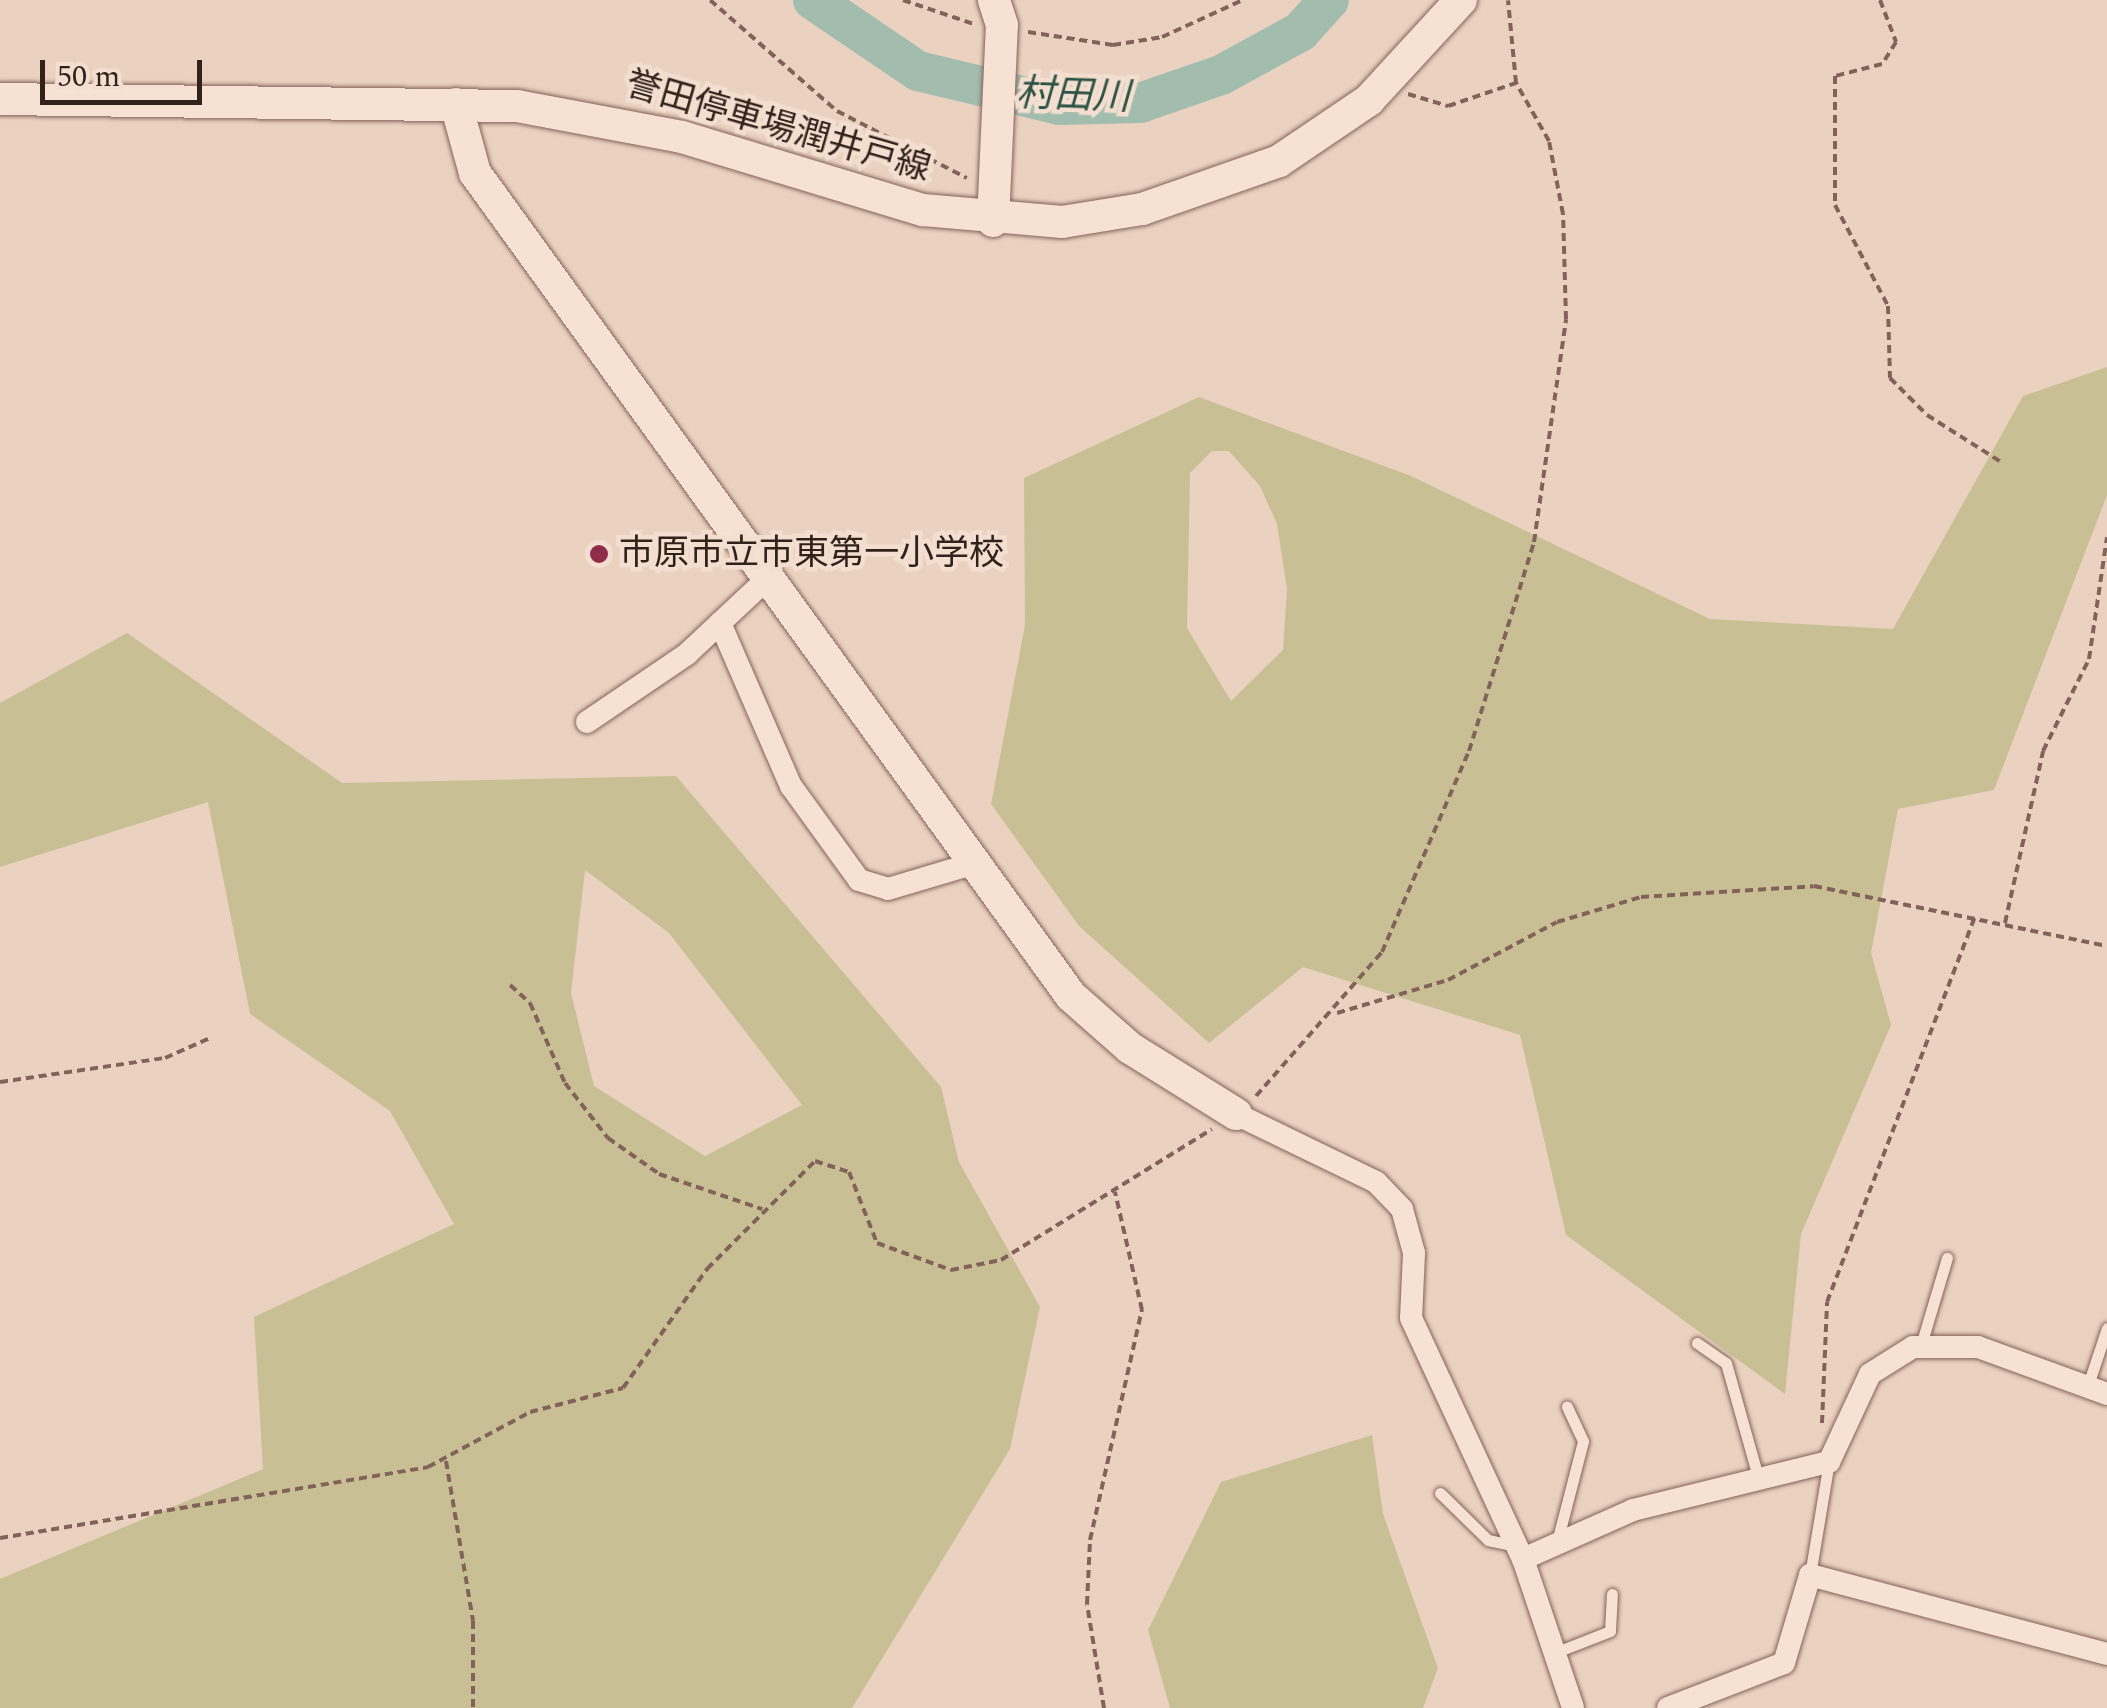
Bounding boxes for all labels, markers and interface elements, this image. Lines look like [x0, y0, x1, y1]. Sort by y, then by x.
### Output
scale bar [45, 40, 208, 102]
text: 50 m [57, 54, 120, 100]
street label: 誉田停車場潤井戸線 [621, 63, 935, 191]
water label: 村田川 [1015, 72, 1131, 122]
place label: 市原市立市東第一小学校 [619, 533, 1004, 575]
marker: 市原市立市東第一小学校 [588, 543, 610, 565]

